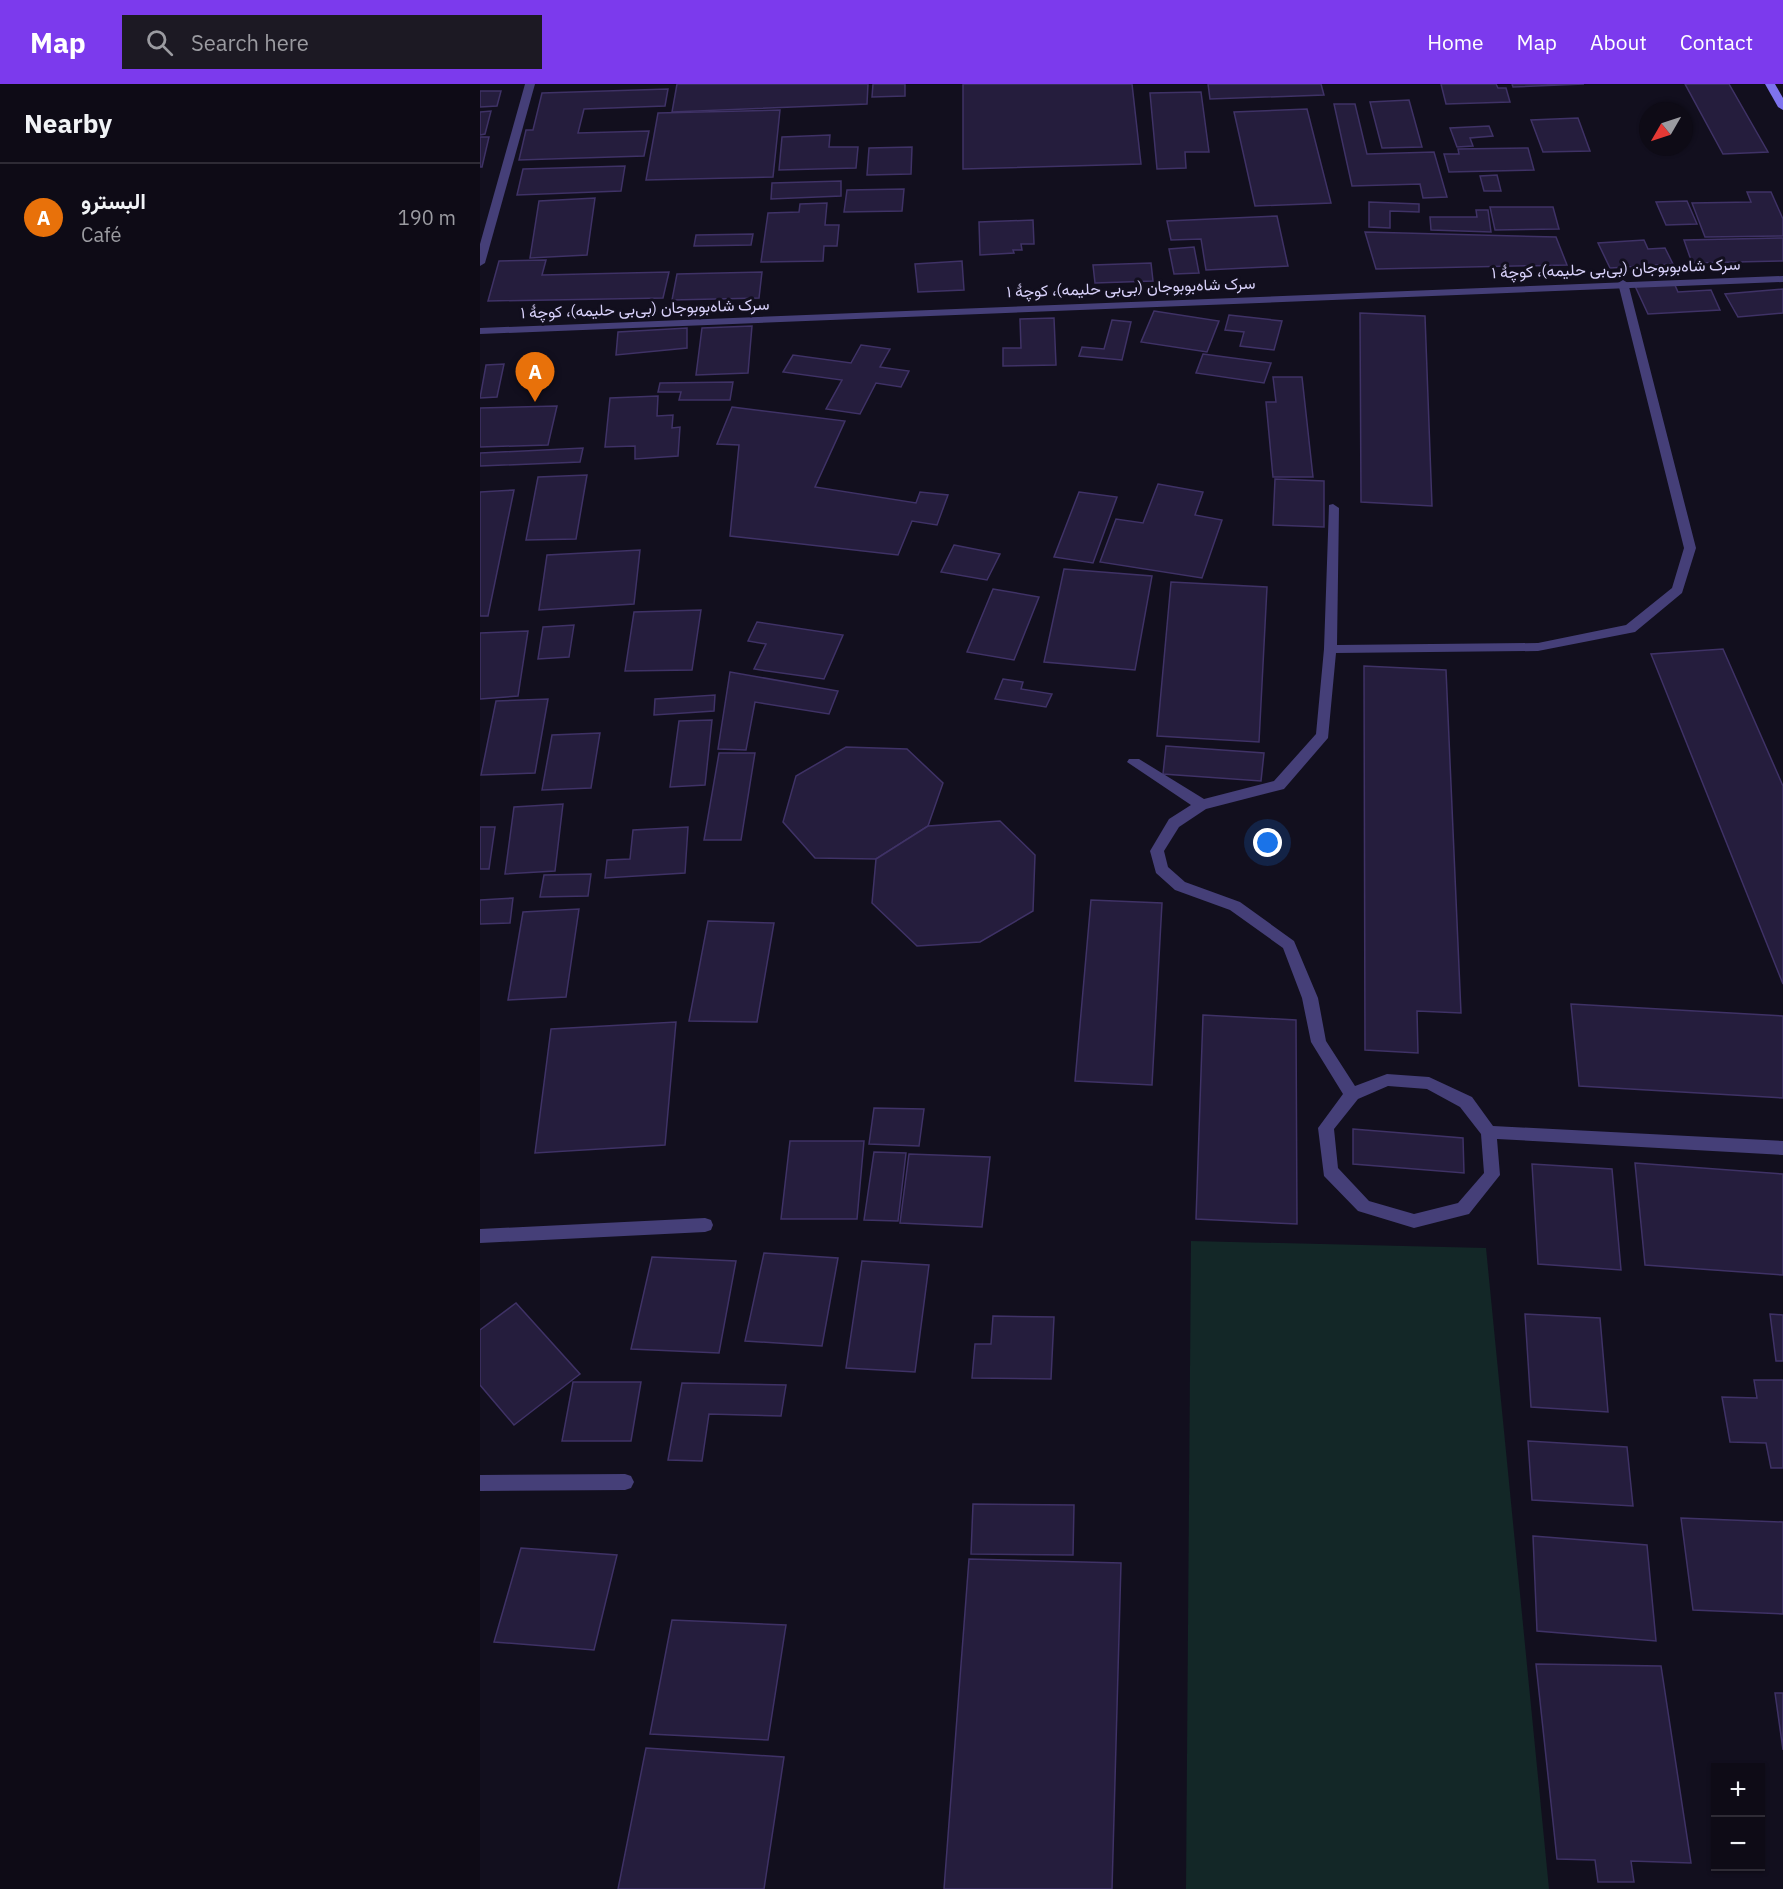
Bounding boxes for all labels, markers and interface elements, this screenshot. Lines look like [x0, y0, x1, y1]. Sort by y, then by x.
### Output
search box [122, 15, 542, 69]
text: Map [30, 24, 86, 61]
icon: search [143, 26, 176, 59]
text: Search here [191, 28, 309, 57]
text: Home [1427, 28, 1484, 56]
text: Map [1517, 28, 1557, 56]
text: About [1590, 28, 1647, 56]
text: Contact [1680, 28, 1753, 56]
north arrow [1639, 102, 1693, 156]
text: Nearby [24, 106, 112, 140]
text: البسترو [81, 186, 146, 215]
text: A [37, 204, 50, 231]
text: 190 m [398, 204, 456, 231]
text: Café [81, 221, 121, 248]
street label: سرک شاه‌بوبوجان (بی‌بی حلیمه)، کوچۀ ۱ [1491, 254, 1741, 284]
street label: سرک شاه‌بوبوجان (بی‌بی حلیمه)، کوچۀ ۱ [1006, 273, 1256, 303]
street label: سرک شاه‌بوبوجان (بی‌بی حلیمه)، کوچۀ ۱ [520, 294, 770, 324]
pin: A [516, 352, 554, 402]
your location [1253, 828, 1282, 857]
map controls [1711, 1763, 1765, 1871]
button: + [1711, 1763, 1765, 1817]
button: − [1711, 1817, 1765, 1871]

